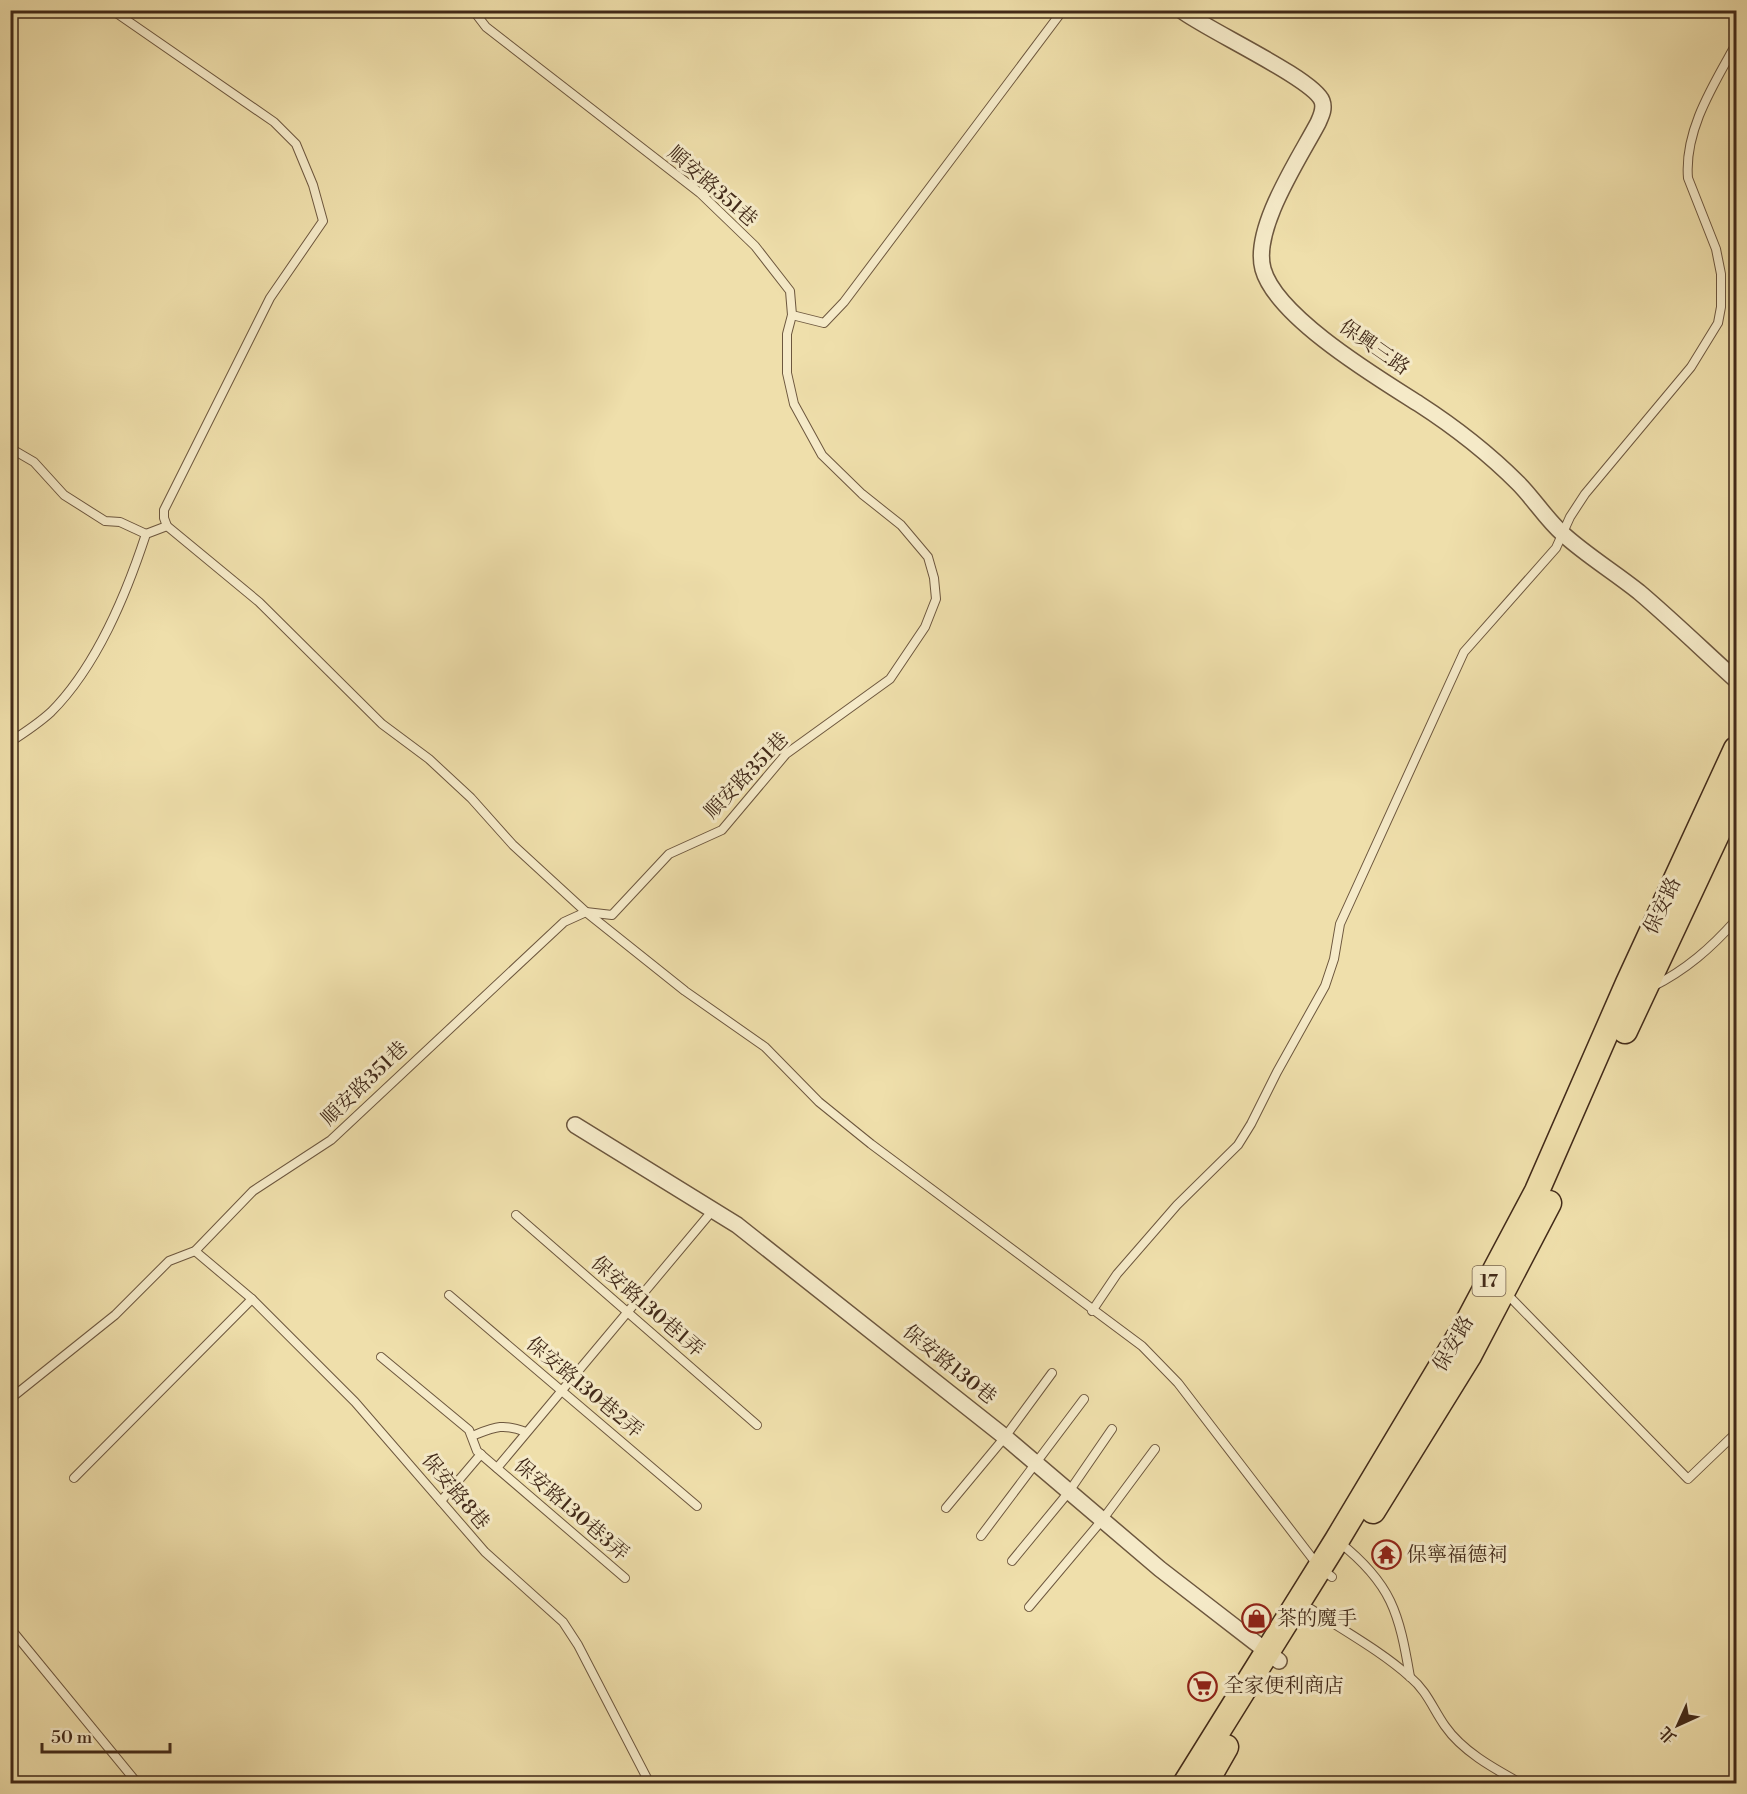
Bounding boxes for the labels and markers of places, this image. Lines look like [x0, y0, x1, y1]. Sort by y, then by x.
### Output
temple icon: 保寧福德祠 [1370, 1539, 1402, 1571]
place label: 保寧福德祠 [1407, 1543, 1507, 1568]
shop icon: 茶的魔手 [1240, 1603, 1272, 1635]
place label: 茶的魔手 [1277, 1607, 1357, 1632]
supermarket icon: 全家便利商店 [1187, 1670, 1219, 1702]
place label: 全家便利商店 [1224, 1674, 1344, 1699]

